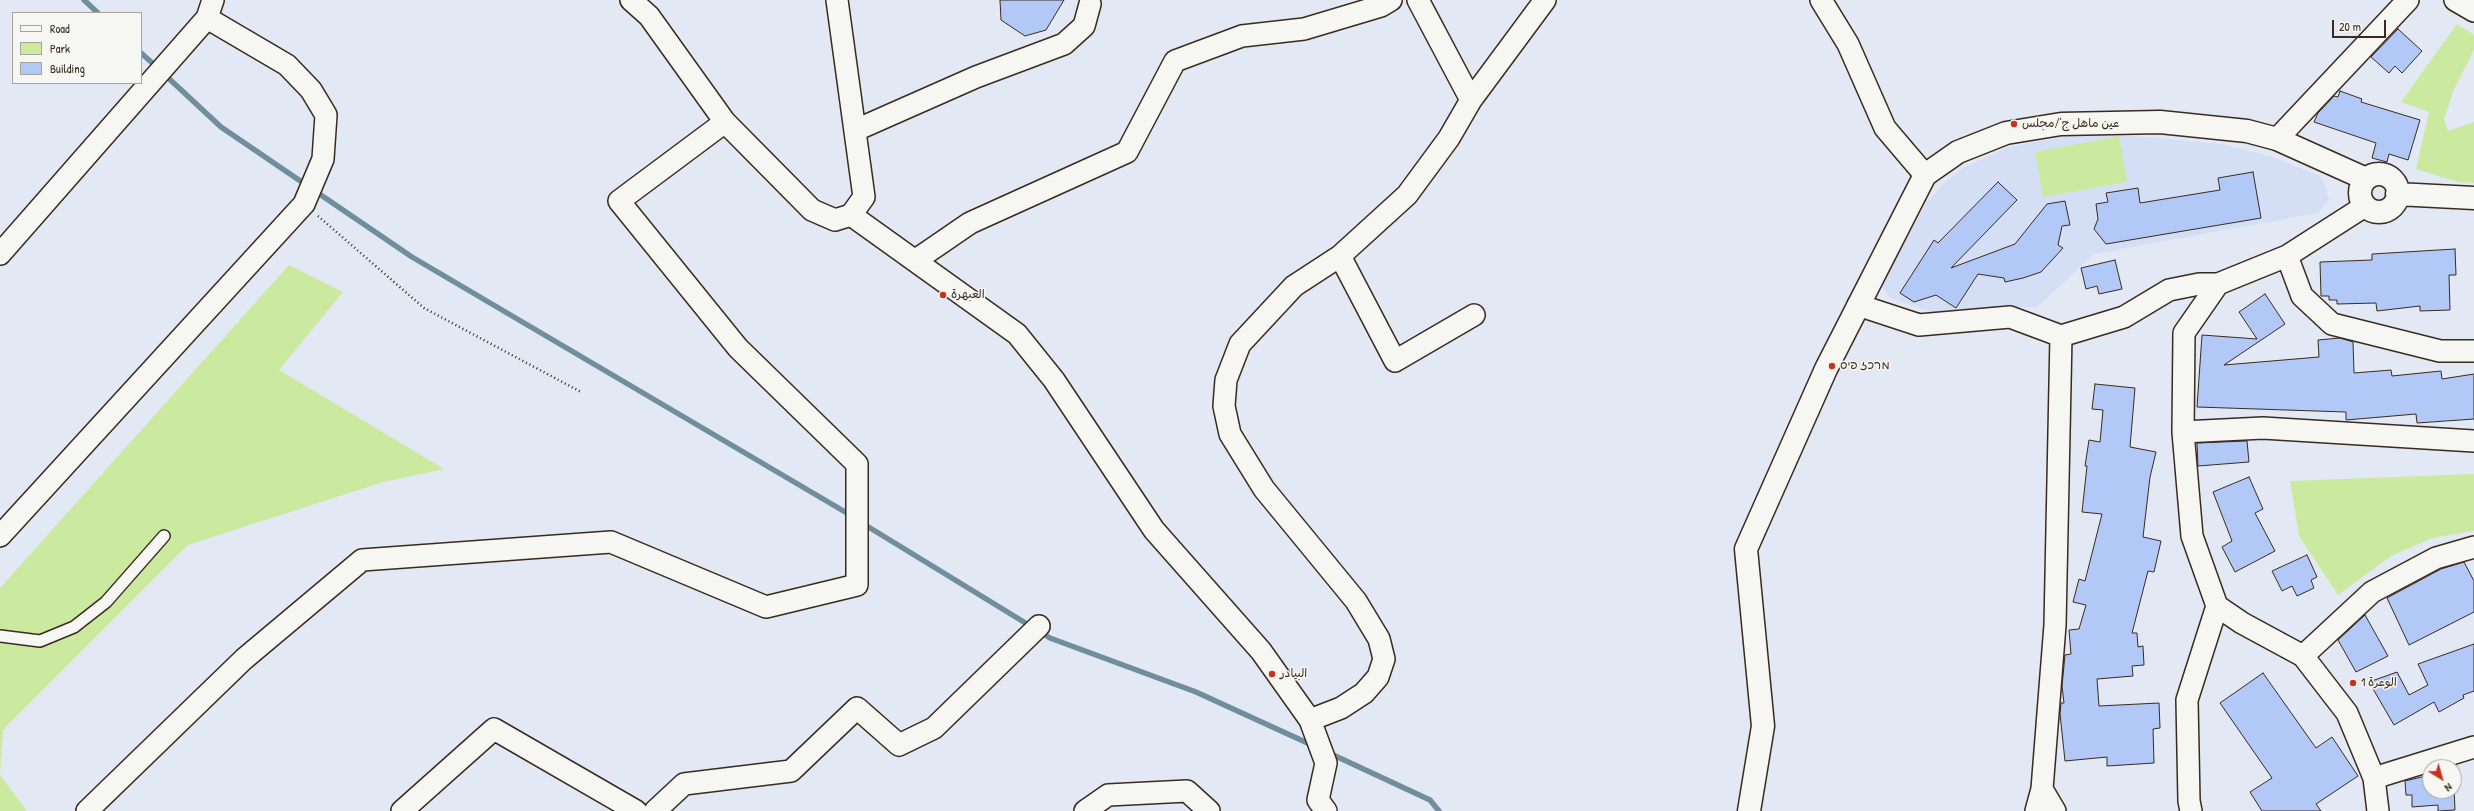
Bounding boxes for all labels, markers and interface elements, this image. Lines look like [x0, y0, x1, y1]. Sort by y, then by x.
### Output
legend [12, 12, 142, 84]
scale bar [2334, 12, 2388, 38]
text: 20 m [2339, 18, 2361, 35]
text: Road [50, 20, 70, 37]
text: Park [50, 40, 70, 57]
text: Building [50, 60, 85, 77]
place label: عين ماهل ج‘/مجلس [2022, 117, 2119, 131]
marker: عين ماهل ج‘/مجلس [2009, 119, 2019, 129]
place label: العبهرة [951, 288, 985, 302]
marker: العبهرة [938, 290, 948, 300]
place label: מרכז פיס [1840, 359, 1890, 373]
marker: מרכז פיס [1827, 361, 1837, 371]
place label: البيادر [1280, 667, 1307, 681]
marker: البيادر [1267, 669, 1277, 679]
place label: الوعرة 1 [2361, 676, 2397, 690]
marker: الوعرة 1 [2348, 678, 2358, 688]
north arrow [2422, 759, 2462, 799]
text: N [2442, 780, 2455, 795]

